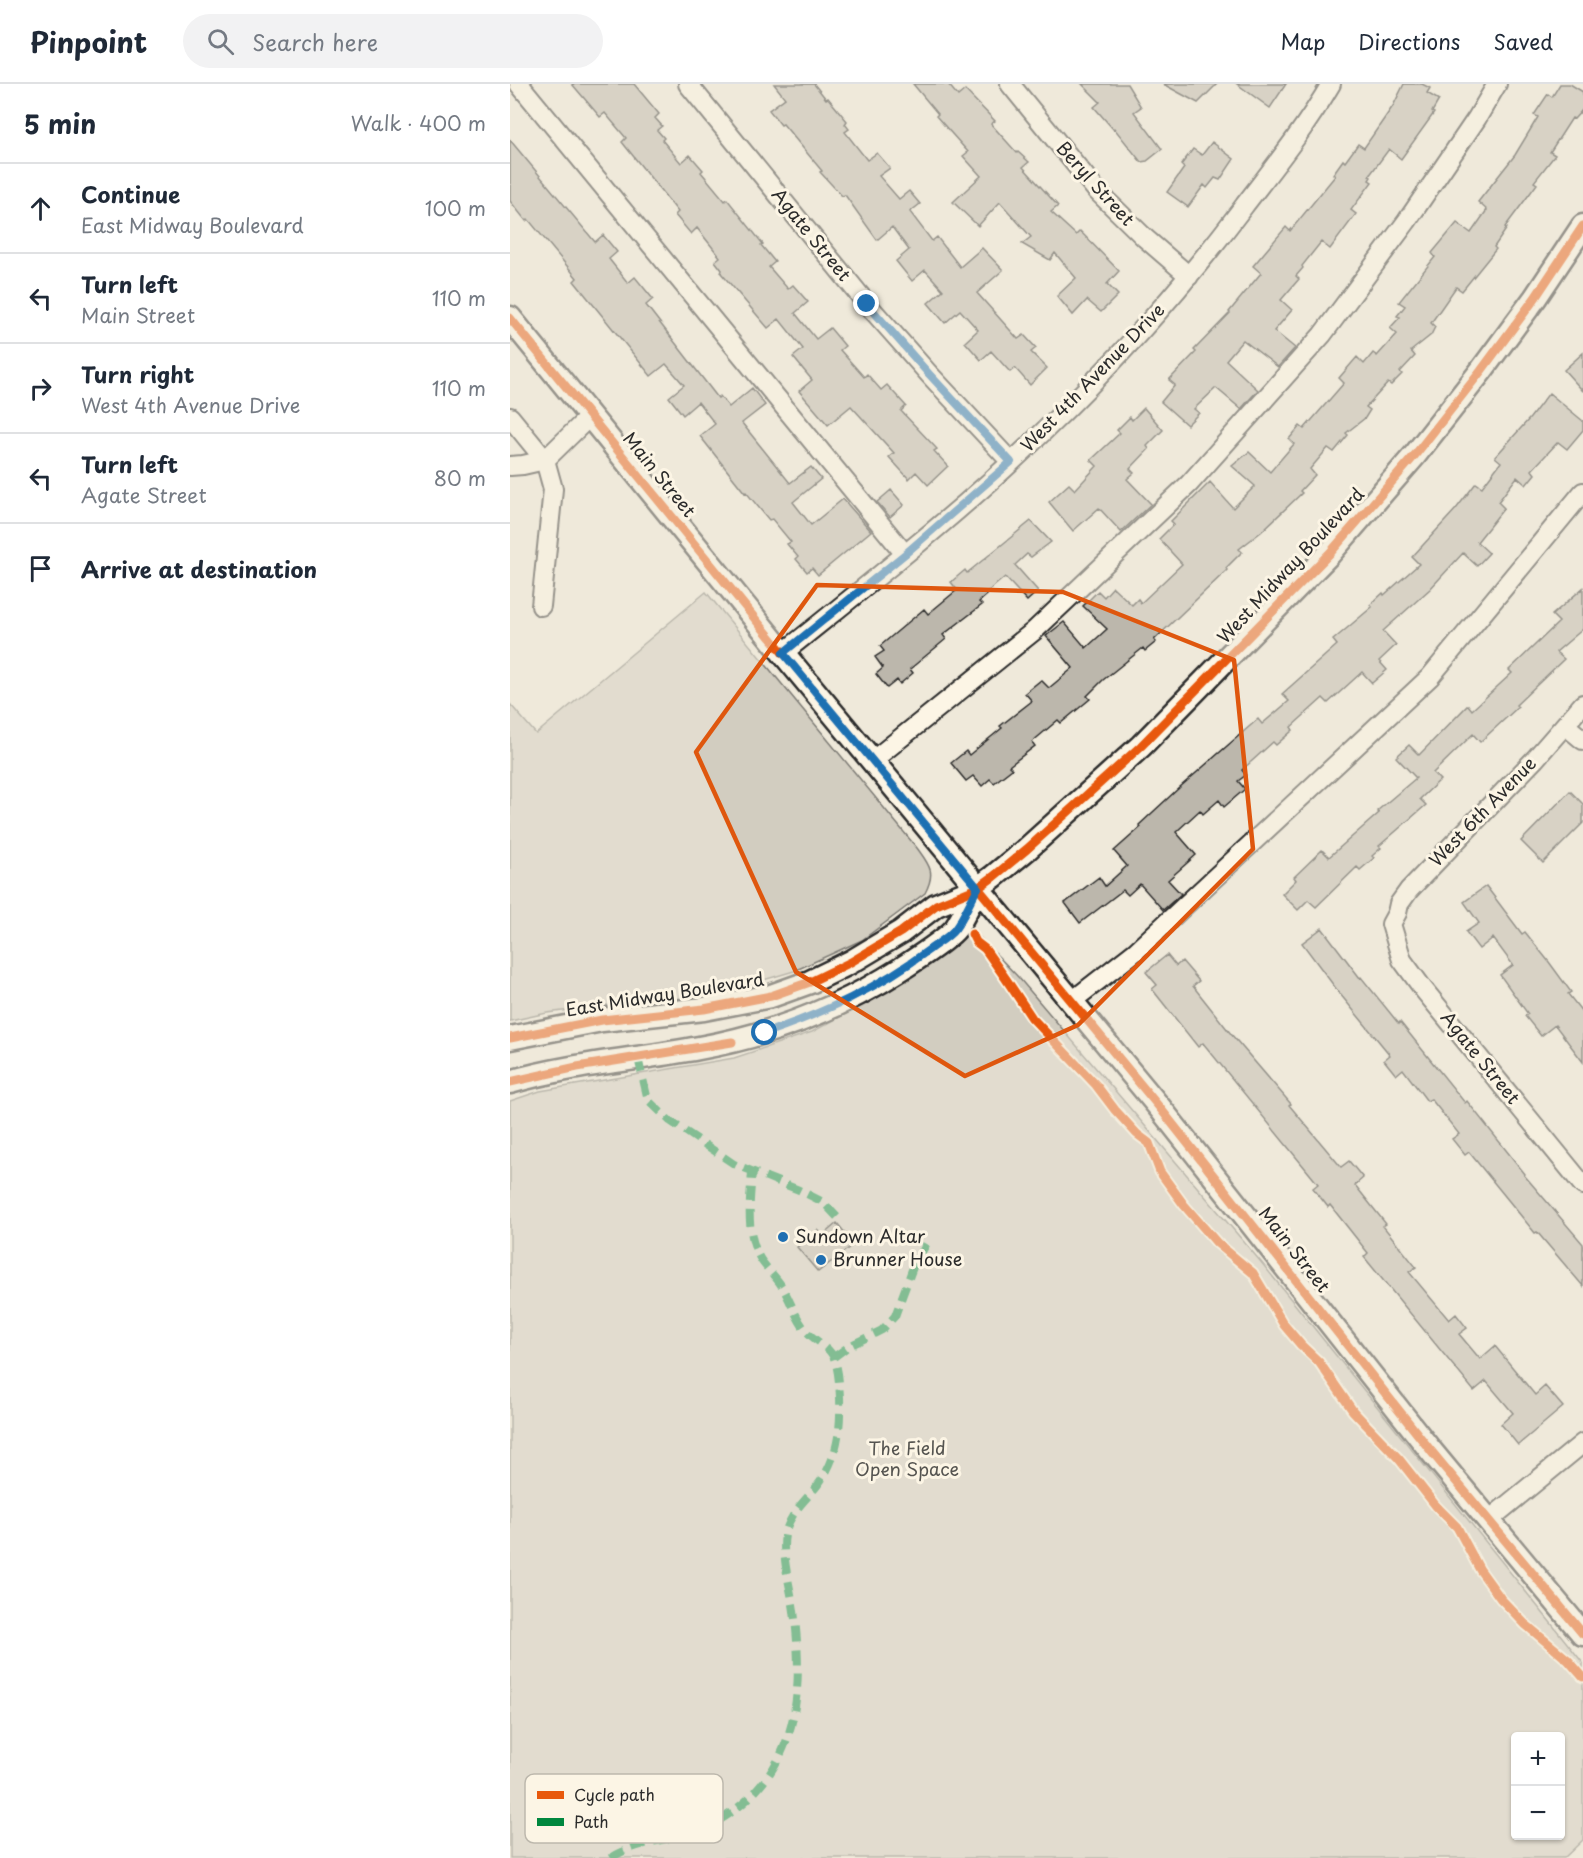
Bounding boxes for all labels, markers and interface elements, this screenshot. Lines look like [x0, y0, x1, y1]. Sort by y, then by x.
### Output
search box [183, 14, 603, 68]
text: Pinpoint [30, 20, 147, 63]
icon: search [204, 25, 237, 58]
text: Search here [252, 25, 378, 58]
text: Map [1280, 25, 1325, 57]
text: Directions [1358, 25, 1460, 57]
text: Saved [1493, 25, 1553, 57]
text: 5 min [24, 104, 96, 143]
text: Walk · 400 m [351, 108, 486, 138]
street label: Beryl Street [1051, 135, 1141, 231]
text: Continue [81, 177, 180, 210]
street label: Agate Street [766, 182, 858, 286]
icon: ahead [24, 192, 57, 225]
text: 100 m [425, 193, 486, 223]
text: East Midway Boulevard [81, 210, 304, 240]
text: Turn left [81, 267, 178, 300]
icon: left [24, 282, 57, 315]
text: 110 m [432, 283, 486, 313]
route end [853, 290, 879, 316]
street label: West 4th Avenue Drive [1014, 297, 1170, 457]
text: Main Street [81, 300, 195, 330]
text: Turn right [81, 357, 194, 390]
icon: right [24, 372, 57, 405]
text: 110 m [432, 373, 486, 403]
text: West 4th Avenue Drive [81, 390, 300, 420]
street label: Main Street [617, 426, 703, 522]
text: Turn left [81, 447, 178, 480]
icon: left [24, 462, 57, 495]
text: 80 m [434, 463, 486, 493]
text: Agate Street [81, 480, 207, 510]
street label: West Midway Boulevard [1210, 481, 1370, 649]
icon: arrive [24, 552, 57, 585]
text: Arrive at destination [81, 552, 317, 585]
street label: West 6th Avenue [1422, 750, 1542, 872]
street label: East Midway Boulevard [564, 965, 766, 1023]
street label: Agate Street [1435, 1005, 1527, 1109]
route start [751, 1019, 777, 1045]
street label: Main Street [1253, 1200, 1337, 1298]
place label: Sundown Altar [795, 1222, 926, 1249]
marker: Sundown Altar [776, 1230, 790, 1244]
place label: Brunner House [833, 1245, 962, 1272]
marker: Brunner House [814, 1253, 828, 1267]
park label: The Field Open Space [855, 1434, 959, 1482]
map controls [1511, 1732, 1565, 1840]
button: + [1511, 1732, 1565, 1786]
legend [525, 1774, 723, 1843]
text: Cycle path [574, 1782, 655, 1806]
button: − [1511, 1786, 1565, 1840]
text: Path [574, 1809, 609, 1833]

